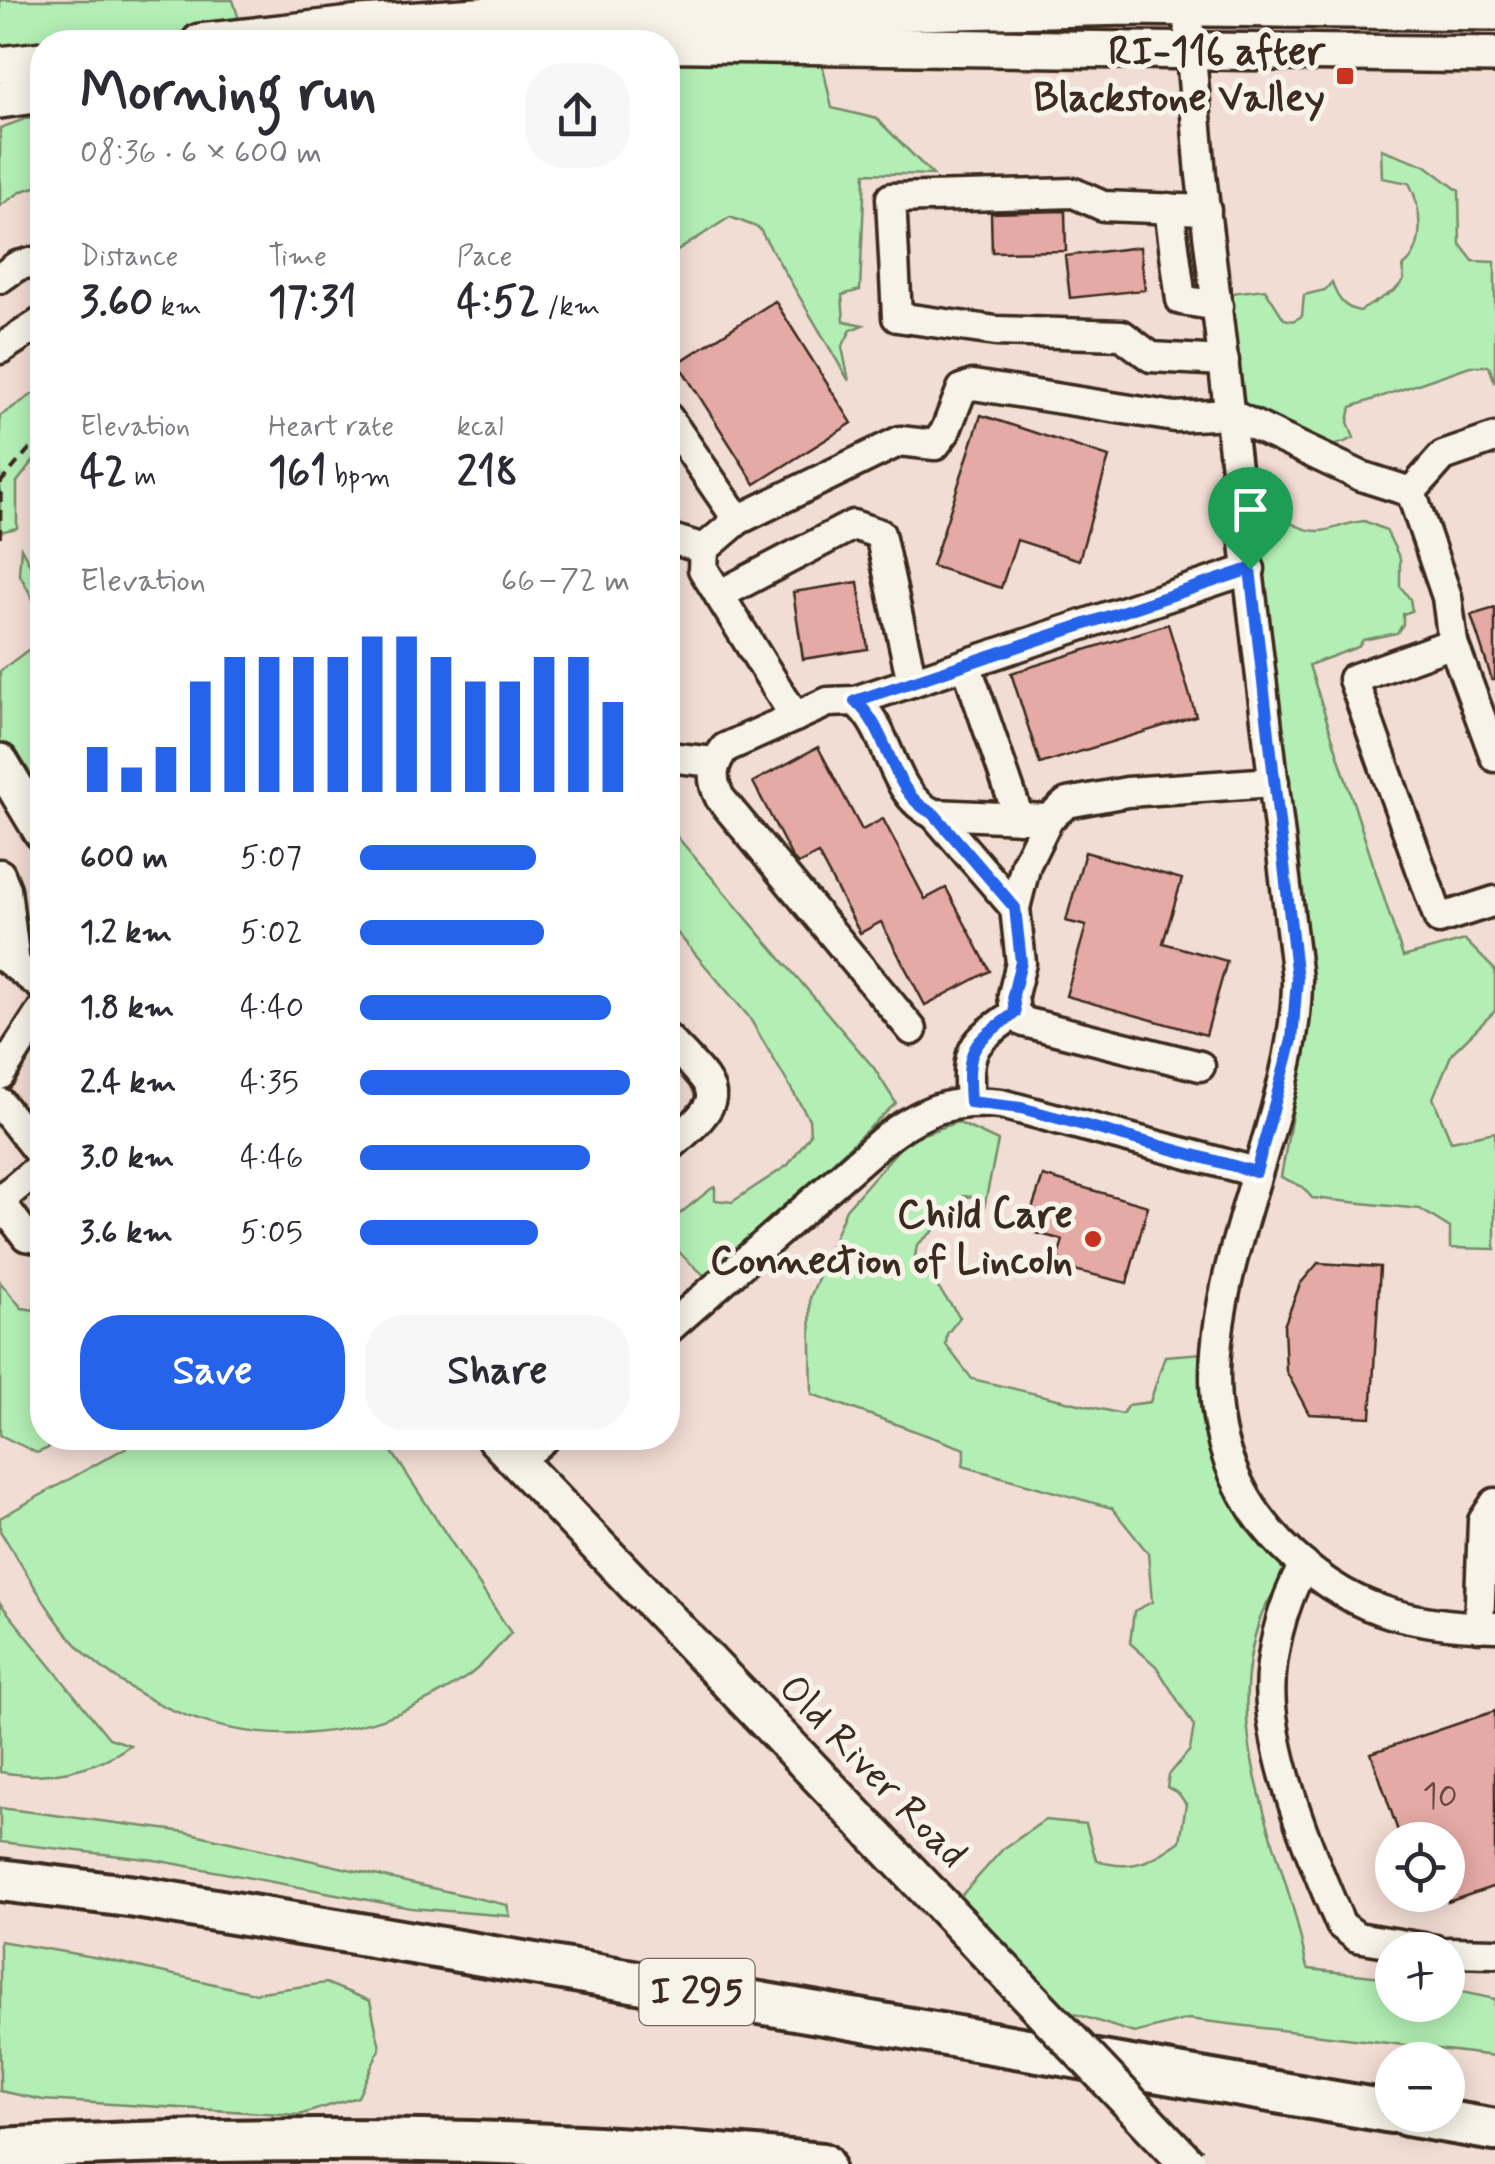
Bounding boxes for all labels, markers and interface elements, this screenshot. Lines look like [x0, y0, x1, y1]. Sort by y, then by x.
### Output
place label: RI-116 after Blackstone Valley [1033, 27, 1326, 125]
text: Morning run [80, 58, 377, 130]
button: share [525, 63, 630, 168]
marker: RI-116 after Blackstone Valley [1334, 65, 1356, 87]
text: 08:36 · 6 × 600 m [80, 132, 322, 174]
text: Distance [80, 239, 178, 276]
text: Time [268, 239, 327, 276]
text: Pace [457, 239, 512, 276]
text: 3.60 [80, 276, 153, 331]
text: 17:31 [268, 276, 357, 331]
text: 4:52 [457, 276, 540, 331]
text: km [153, 289, 202, 326]
text: /km [540, 289, 600, 326]
text: Elevation [80, 409, 190, 446]
text: Heart rate [268, 409, 394, 446]
text: kcal [457, 409, 504, 446]
text: 42 [80, 446, 127, 501]
text: 161 [268, 446, 327, 501]
text: 218 [457, 446, 518, 501]
text: m [127, 459, 156, 496]
text: bpm [327, 459, 391, 496]
pin [1208, 467, 1293, 570]
icon: arrive [1223, 482, 1278, 537]
text: Elevation [80, 560, 206, 602]
text: 66–72 m [501, 560, 630, 602]
text: 600 m [80, 837, 168, 879]
text: 5:07 [240, 837, 302, 879]
text: 1.2 km [80, 912, 172, 954]
text: 5:02 [240, 912, 303, 954]
text: 1.8 km [80, 987, 174, 1029]
text: 4:40 [240, 987, 304, 1029]
text: 2.4 km [80, 1062, 176, 1104]
text: 4:35 [240, 1062, 299, 1104]
text: 3.0 km [80, 1137, 174, 1179]
text: 4:46 [240, 1137, 304, 1179]
place label: Child Care Connection of Lincoln [710, 1190, 1073, 1288]
text: 3.6 km [80, 1212, 173, 1254]
text: 5:05 [240, 1212, 303, 1254]
marker: Child Care Connection of Lincoln [1082, 1228, 1104, 1250]
button: Save [80, 1315, 345, 1430]
button: Share [365, 1315, 630, 1430]
street label: Old River Road [766, 1664, 978, 1880]
house number: 10 [1422, 1774, 1458, 1820]
map controls [1375, 1822, 1465, 2132]
button: locate [1375, 1822, 1465, 1912]
button: + [1375, 1932, 1465, 2022]
road number: I 295 [640, 1959, 754, 2025]
button: − [1375, 2042, 1465, 2132]

